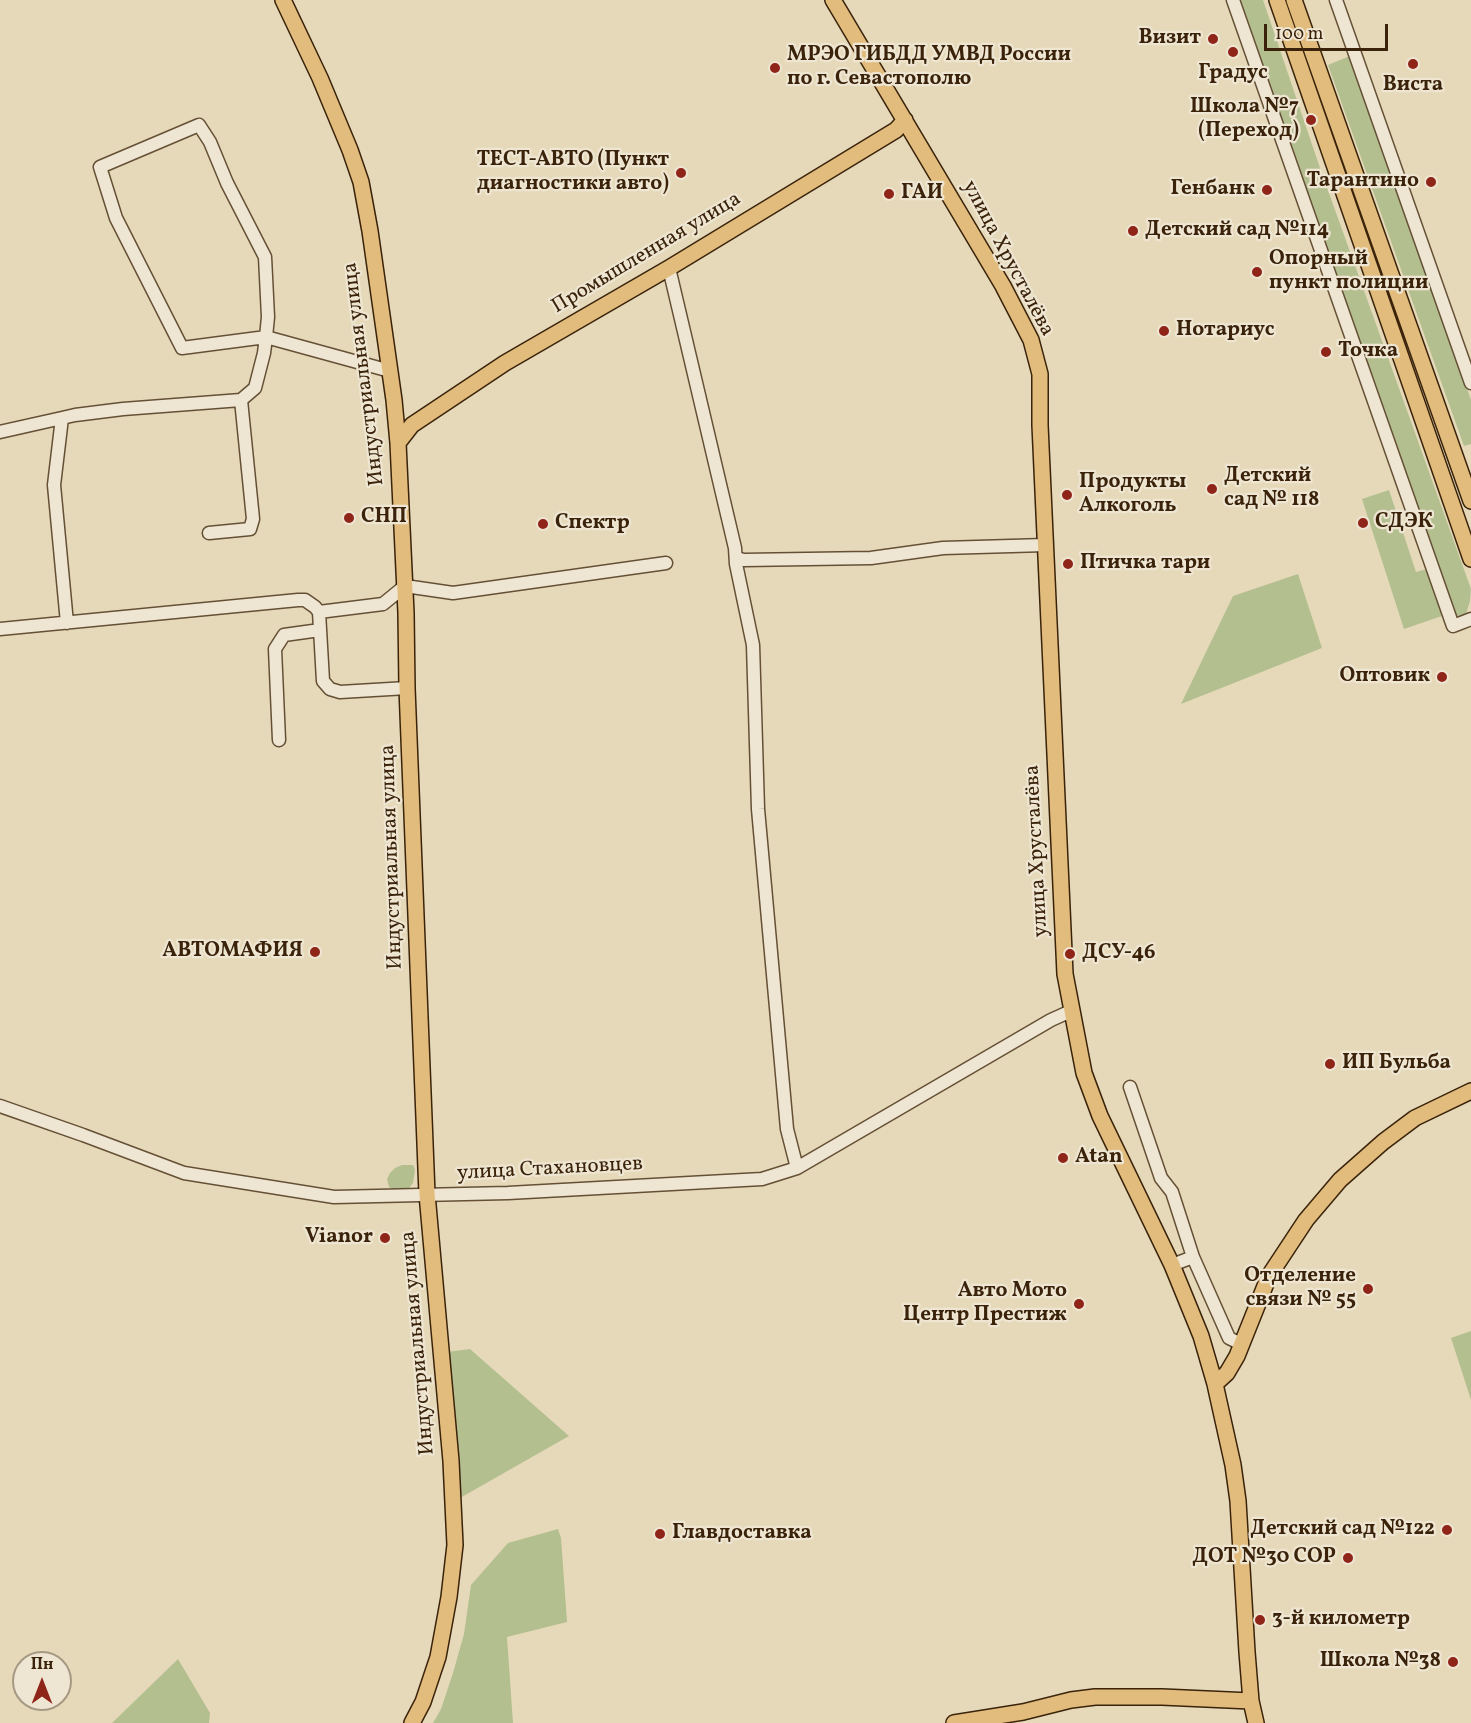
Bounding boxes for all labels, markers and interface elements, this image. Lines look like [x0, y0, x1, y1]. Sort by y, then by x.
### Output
scale bar [1267, 12, 1392, 50]
text: 100 m [1275, 22, 1324, 47]
place label: Визит [1138, 26, 1201, 52]
marker: Визит [1206, 32, 1220, 46]
place label: МРЭО ГИБДД УМВД России по г. Севастополю [787, 43, 1071, 93]
marker: Градус [1226, 45, 1240, 59]
marker: Виста [1406, 57, 1420, 71]
marker: МРЭО ГИБДД УМВД России по г. Севастополю [768, 61, 782, 75]
place label: Градус [1198, 61, 1268, 87]
place label: Виста [1383, 73, 1443, 99]
place label: Школа №7 (Переход) [1190, 95, 1299, 145]
marker: Школа №7 (Переход) [1304, 113, 1318, 127]
place label: ТЕСТ-АВТО (Пункт диагностики авто) [477, 148, 669, 198]
marker: ТЕСТ-АВТО (Пункт диагностики авто) [674, 166, 688, 180]
place label: Тарантино [1306, 169, 1419, 195]
marker: Тарантино [1424, 175, 1438, 189]
street label: улица Хрусталёва [955, 177, 1059, 341]
place label: Генбанк [1171, 177, 1255, 203]
place label: ГАИ [901, 181, 943, 207]
marker: Генбанк [1260, 183, 1274, 197]
marker: ГАИ [882, 187, 896, 201]
street label: Промышленная улица [548, 188, 746, 320]
place label: Детский сад №114 [1145, 218, 1329, 244]
marker: Детский сад №114 [1126, 224, 1140, 238]
place label: Опорный пункт полиции [1269, 247, 1428, 297]
street label: Индустриальная улица [339, 261, 391, 487]
marker: Опорный пункт полиции [1250, 265, 1264, 279]
place label: Нотариус [1176, 318, 1274, 344]
marker: Нотариус [1157, 324, 1171, 338]
place label: Точка [1338, 339, 1398, 365]
marker: Точка [1319, 345, 1333, 359]
place label: Детский сад № 118 [1224, 464, 1319, 514]
place label: Продукты Алкоголь [1079, 470, 1186, 520]
marker: Детский сад № 118 [1205, 482, 1219, 496]
marker: Продукты Алкоголь [1060, 488, 1074, 502]
place label: СНП [361, 505, 407, 531]
place label: СДЭК [1375, 510, 1433, 536]
marker: СНП [342, 511, 356, 525]
place label: Спектр [555, 511, 630, 537]
marker: СДЭК [1356, 516, 1370, 530]
marker: Спектр [536, 517, 550, 531]
place label: Птичка тари [1080, 551, 1210, 577]
marker: Птичка тари [1061, 557, 1075, 571]
place label: Оптовик [1339, 664, 1430, 690]
marker: Оптовик [1435, 670, 1449, 684]
street label: Индустриальная улица [376, 744, 410, 970]
street label: улица Хрусталёва [1021, 764, 1055, 938]
place label: АВТОМАФИЯ [162, 939, 303, 965]
place label: ДСУ-46 [1082, 941, 1156, 967]
marker: АВТОМАФИЯ [308, 945, 322, 959]
marker: ДСУ-46 [1063, 947, 1077, 961]
place label: ИП Бульба [1342, 1051, 1451, 1077]
marker: ИП Бульба [1323, 1057, 1337, 1071]
place label: Atan [1075, 1145, 1123, 1171]
marker: Atan [1056, 1151, 1070, 1165]
street label: улица Стахановцев [456, 1153, 644, 1187]
place label: Vianor [305, 1225, 373, 1251]
street label: Индустриальная улица [397, 1230, 441, 1456]
marker: Vianor [378, 1231, 392, 1245]
place label: Отделение связи № 55 [1244, 1264, 1356, 1314]
place label: Авто Мото Центр Престиж [903, 1279, 1067, 1329]
marker: Отделение связи № 55 [1361, 1282, 1375, 1296]
marker: Авто Мото Центр Престиж [1072, 1297, 1086, 1311]
place label: Детский сад №122 [1250, 1517, 1435, 1543]
place label: Главдоставка [672, 1521, 812, 1547]
marker: Детский сад №122 [1440, 1523, 1454, 1537]
marker: Главдоставка [653, 1527, 667, 1541]
place label: ДОТ №30 СОР [1192, 1545, 1336, 1571]
marker: ДОТ №30 СОР [1341, 1551, 1355, 1565]
place label: 3-й километр [1272, 1607, 1410, 1633]
marker: 3-й километр [1253, 1613, 1267, 1627]
place label: Школа №38 [1320, 1649, 1441, 1675]
north arrow [12, 1651, 72, 1711]
text: Пн [31, 1654, 53, 1676]
marker: Школа №38 [1446, 1655, 1460, 1669]

